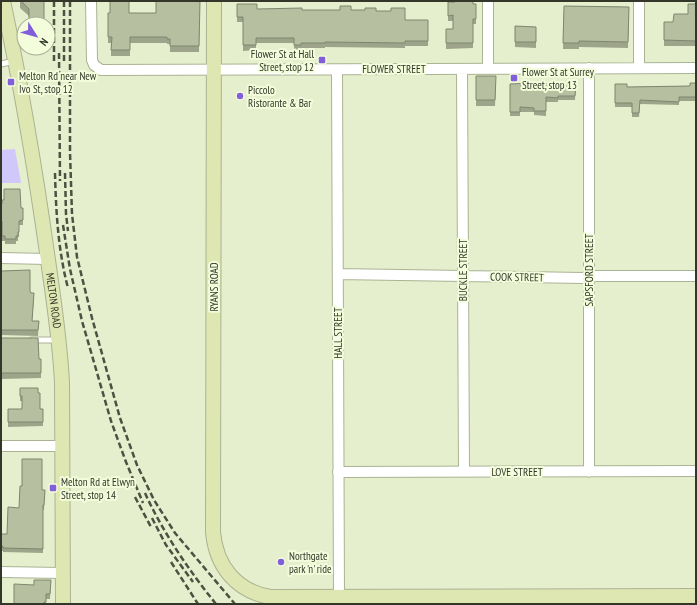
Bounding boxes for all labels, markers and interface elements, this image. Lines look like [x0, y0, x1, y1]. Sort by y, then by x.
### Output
north arrow [16, 16, 56, 56]
text: N [37, 35, 51, 49]
place label: Flower St at Hall Street, stop 12 [251, 47, 314, 74]
marker: Flower St at Hall Street, stop 12 [317, 55, 327, 65]
street label: FLOWER STREET [362, 62, 426, 76]
place label: Flower St at Surrey Street, stop 13 [522, 65, 595, 92]
place label: Melton Rd near New Ivo St, stop 12 [19, 69, 97, 96]
marker: Flower St at Surrey Street, stop 13 [509, 73, 519, 83]
marker: Melton Rd near New Ivo St, stop 12 [6, 77, 16, 87]
place label: Piccolo Ristorante & Bar [248, 83, 311, 110]
marker: Piccolo Ristorante & Bar [235, 91, 245, 101]
street label: SAPSFORD STREET [582, 234, 596, 306]
street label: BUCKLE STREET [456, 239, 470, 301]
street label: RYANS ROAD [207, 262, 221, 312]
street label: COOK STREET [490, 270, 544, 284]
street label: MELTON ROAD [43, 272, 64, 329]
street label: HALL STREET [331, 307, 345, 359]
street label: LOVE STREET [491, 465, 543, 479]
place label: Melton Rd at Elwyn Street, stop 14 [61, 475, 135, 502]
marker: Melton Rd at Elwyn Street, stop 14 [48, 483, 58, 493]
place label: Northgate park 'n' ride [289, 549, 332, 576]
marker: Northgate park 'n' ride [276, 557, 286, 567]

